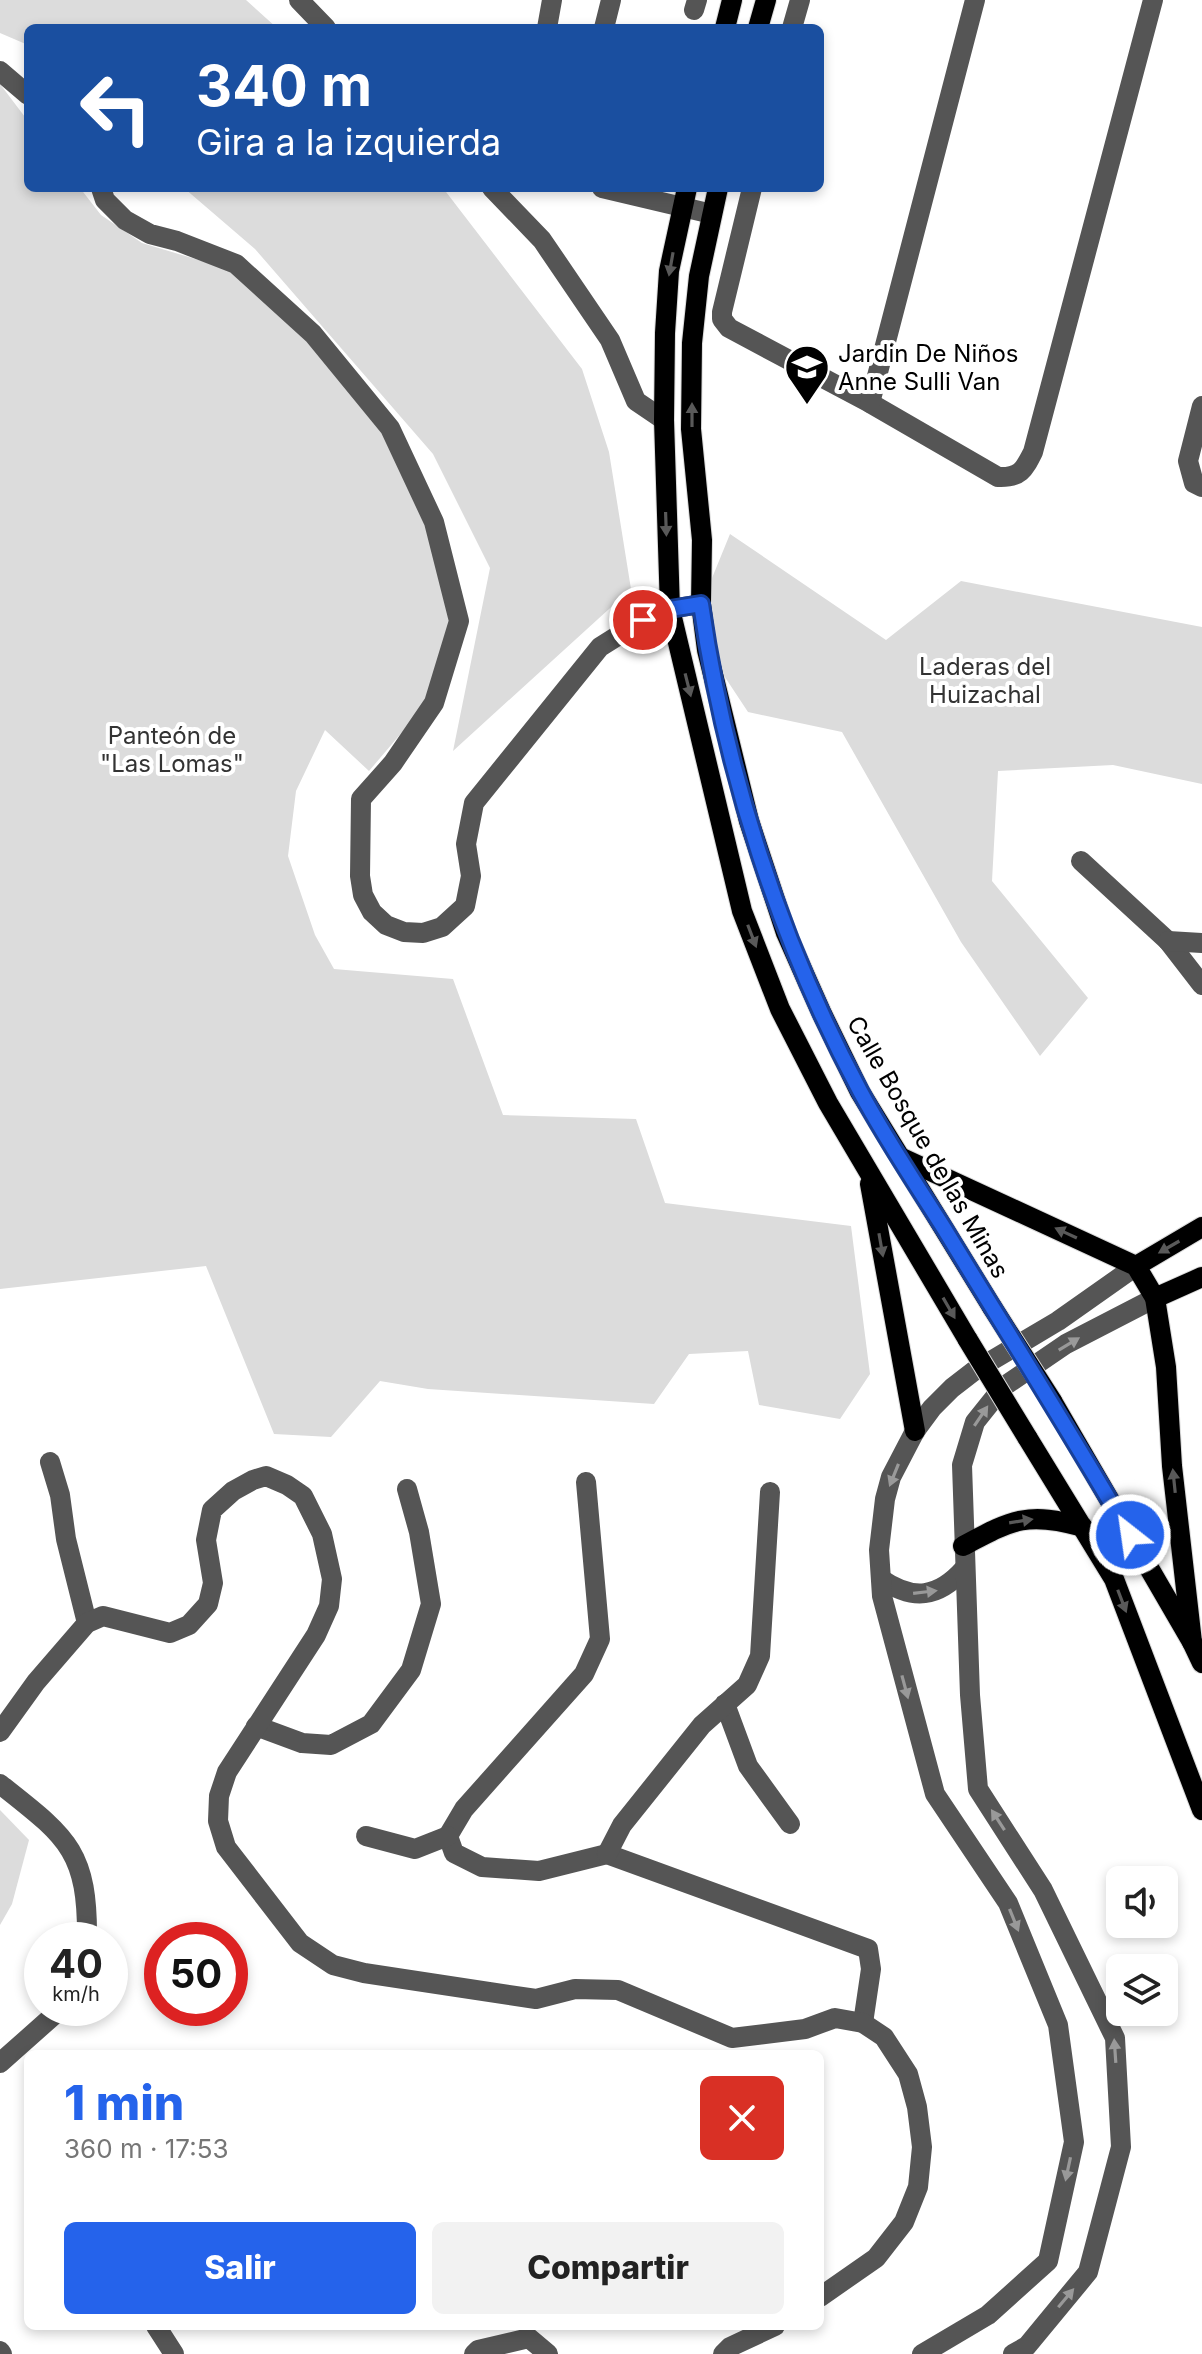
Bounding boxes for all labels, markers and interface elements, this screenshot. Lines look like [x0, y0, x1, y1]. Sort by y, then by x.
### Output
text: 340 m [196, 52, 372, 120]
icon: left [64, 56, 168, 160]
text: Gira a la izquierda [196, 120, 501, 164]
one-way arrow [664, 252, 677, 277]
place label: Jardin De Niños Anne Sulli Van [838, 339, 1018, 396]
school or university icon: Jardin De Niños Anne Sulli Van [783, 343, 831, 406]
one-way arrow [685, 402, 698, 427]
one-way arrow [660, 512, 673, 537]
pin [609, 586, 677, 654]
icon: arrive [621, 598, 665, 642]
park label: Laderas del Huizachal [919, 652, 1051, 709]
one-way arrow [682, 672, 695, 697]
park label: Panteón de "Las Lomas" [100, 721, 244, 778]
one-way arrow [746, 925, 759, 949]
street label: Calle Bosque de las Minas [841, 1011, 1015, 1283]
one-way arrow [1054, 1227, 1077, 1240]
one-way arrow [875, 1233, 888, 1258]
one-way arrow [1158, 1240, 1180, 1254]
one-way arrow [942, 1297, 956, 1319]
one-way arrow [1058, 1337, 1080, 1351]
one-way arrow [973, 1406, 988, 1427]
one-way arrow [887, 1463, 900, 1487]
one-way arrow [1168, 1468, 1181, 1493]
position arrow [1088, 1493, 1172, 1577]
one-way arrow [1009, 1514, 1034, 1527]
one-way arrow [912, 1585, 937, 1598]
one-way arrow [1116, 1589, 1129, 1613]
one-way arrow [900, 1675, 912, 1700]
one-way arrow [991, 1810, 1006, 1831]
map controls [1106, 1866, 1178, 2026]
button: sound [1106, 1866, 1178, 1938]
one-way arrow [1008, 1908, 1021, 1932]
speed limit sign: 50 [144, 1922, 248, 2026]
text: 40 [49, 1939, 103, 1988]
button: layers [1106, 1954, 1178, 2026]
text: km/h [52, 1982, 100, 2006]
one-way arrow [1108, 2038, 1121, 2063]
text: 1 min [64, 2073, 184, 2132]
button: close [700, 2076, 784, 2160]
text: 360 m · 17:53 [64, 2133, 229, 2164]
one-way arrow [1061, 2157, 1074, 2182]
button: Salir [64, 2222, 416, 2314]
button: Compartir [432, 2222, 784, 2314]
one-way arrow [1057, 2289, 1074, 2309]

